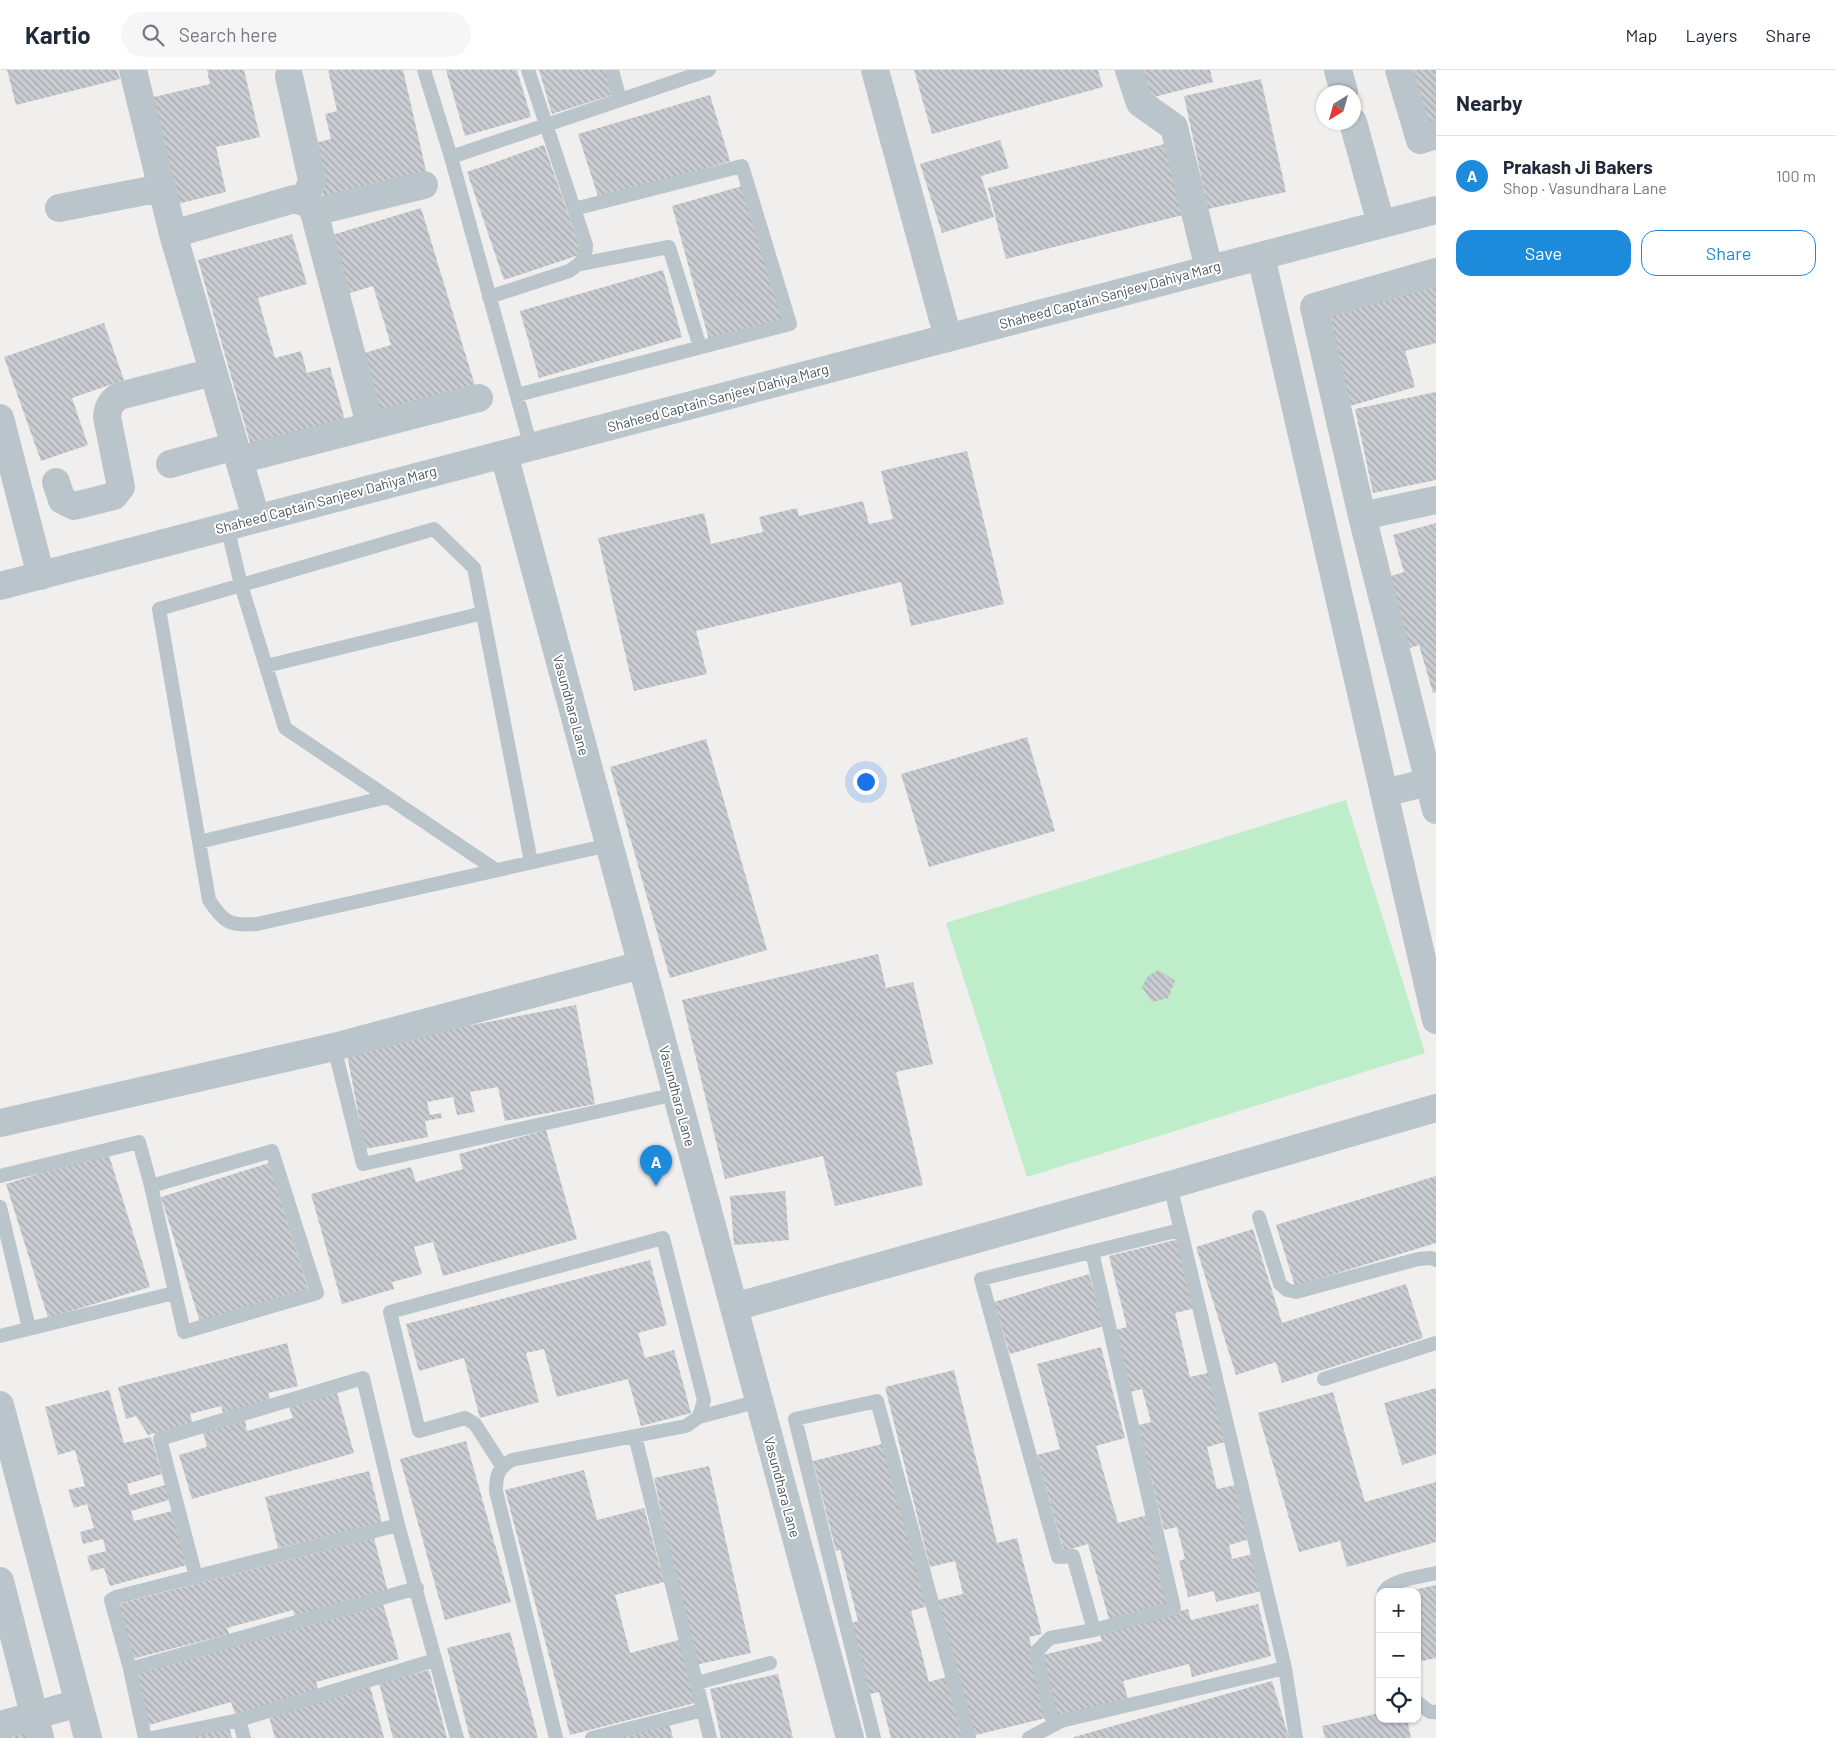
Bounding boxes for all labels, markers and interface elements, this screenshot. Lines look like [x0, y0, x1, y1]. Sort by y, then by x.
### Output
search box [121, 12, 471, 57]
text: Kartio [25, 20, 91, 49]
icon: search [139, 21, 167, 49]
text: Search here [179, 23, 277, 46]
text: Map [1625, 24, 1657, 46]
text: Layers [1685, 24, 1738, 46]
text: Share [1766, 24, 1811, 46]
north arrow [1316, 85, 1361, 130]
text: Nearby [1456, 90, 1522, 115]
text: Prakash Ji Bakers [1503, 155, 1653, 178]
text: A [1467, 166, 1477, 185]
text: 100 m [1776, 166, 1816, 185]
text: Shop · Vasundhara Lane [1503, 178, 1667, 197]
button: Save [1456, 230, 1631, 276]
button: Share [1641, 230, 1816, 276]
street label: Shaheed Captain Sanjeev Dahiya Marg [997, 257, 1222, 332]
street label: Shaheed Captain Sanjeev Dahiya Marg [605, 360, 830, 435]
street label: Shaheed Captain Sanjeev Dahiya Marg [213, 462, 438, 537]
street label: Vasundhara Lane [550, 653, 593, 757]
your location [853, 769, 879, 795]
street label: Vasundhara Lane [656, 1044, 699, 1148]
pin: A [640, 1145, 672, 1186]
street label: Vasundhara Lane [761, 1435, 804, 1539]
map controls [1376, 1588, 1421, 1723]
button: + [1376, 1588, 1421, 1633]
button: − [1376, 1633, 1421, 1678]
button: locate [1376, 1678, 1421, 1723]

